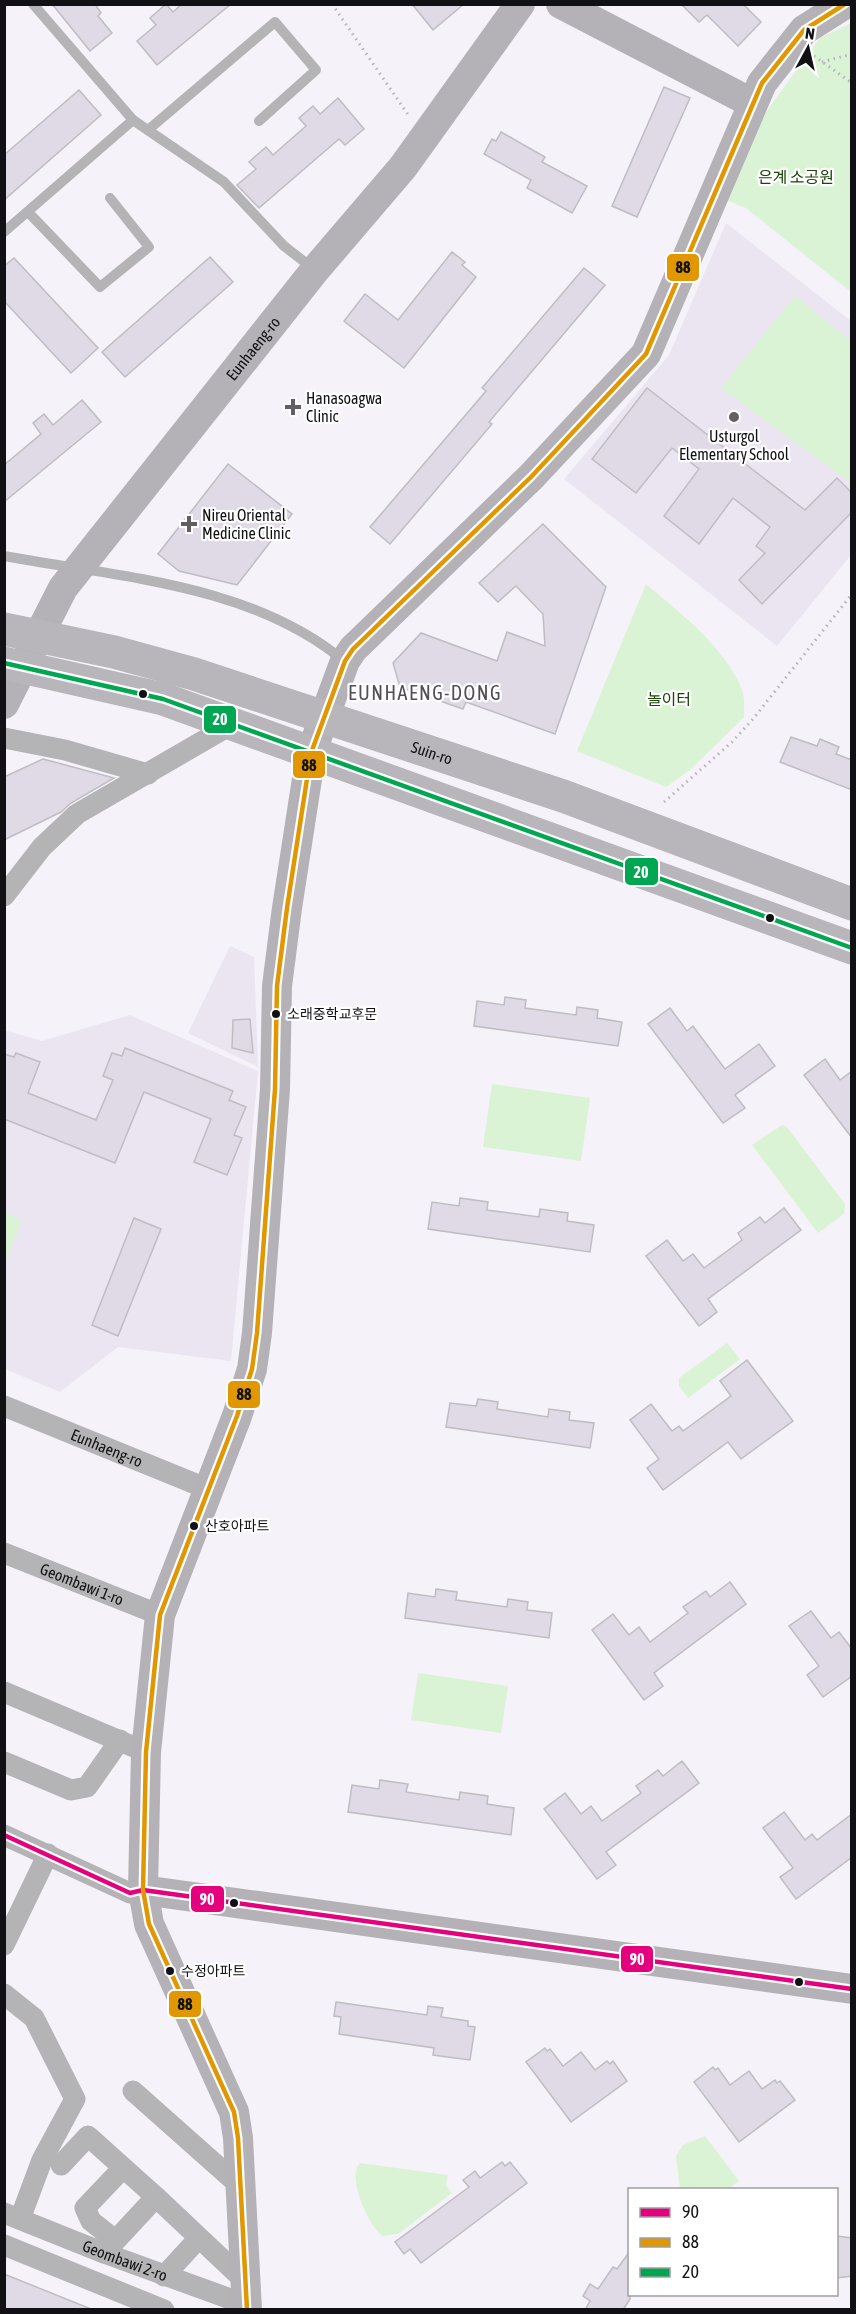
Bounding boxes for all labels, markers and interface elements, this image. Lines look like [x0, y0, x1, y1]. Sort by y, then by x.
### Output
north arrow [778, 18, 838, 78]
text: N [804, 24, 816, 43]
park label: 은계 소공원 [758, 168, 834, 186]
line badge: 88 [666, 253, 700, 282]
text: 88 [675, 258, 691, 276]
street label: Eunhaeng-ro [222, 313, 284, 384]
place label: Hanasoagwa Clinic [306, 389, 382, 425]
marker: Hanasoagwa Clinic [284, 398, 302, 416]
marker: Usturgol Elementary School [727, 410, 741, 424]
place label: Usturgol Elementary School [679, 427, 790, 464]
place label: Nireu Oriental Medicine Clinic [202, 506, 291, 542]
marker: Nireu Oriental Medicine Clinic [180, 515, 198, 533]
district label: EUNHAENG-DONG [348, 681, 502, 704]
unlabelled marker [137, 688, 149, 700]
park label: 놀이터 [647, 690, 691, 708]
line badge: 20 [203, 705, 237, 734]
text: 20 [212, 710, 228, 728]
street label: Suin-ro [409, 738, 455, 768]
line badge: 88 [292, 750, 326, 779]
text: 88 [301, 756, 317, 774]
line badge: 20 [624, 857, 659, 886]
text: 20 [633, 863, 649, 881]
unlabelled marker [764, 912, 776, 924]
place label: 소래중학교후문 [287, 1006, 377, 1022]
marker: 소래중학교후문 [270, 1008, 282, 1020]
line badge: 88 [227, 1380, 261, 1409]
text: 88 [236, 1385, 252, 1403]
street label: Eunhaeng-ro [68, 1425, 145, 1470]
place label: 산호아파트 [205, 1518, 270, 1534]
marker: 산호아파트 [188, 1520, 200, 1532]
street label: Geombawi 1-ro [38, 1559, 126, 1609]
line badge: 90 [190, 1885, 225, 1913]
text: 90 [199, 1890, 215, 1908]
unlabelled marker [228, 1897, 240, 1909]
line badge: 90 [620, 1945, 654, 1973]
text: 90 [629, 1950, 645, 1968]
place label: 수정아파트 [181, 1963, 246, 1979]
marker: 수정아파트 [164, 1965, 176, 1977]
unlabelled marker [793, 1976, 805, 1988]
line badge: 88 [168, 1990, 202, 2018]
text: 88 [177, 1995, 193, 2013]
legend [628, 2188, 838, 2296]
text: 90 [682, 2201, 699, 2222]
text: 88 [682, 2231, 699, 2252]
street label: Geombawi 2-ro [80, 2236, 170, 2284]
text: 20 [682, 2261, 699, 2282]

